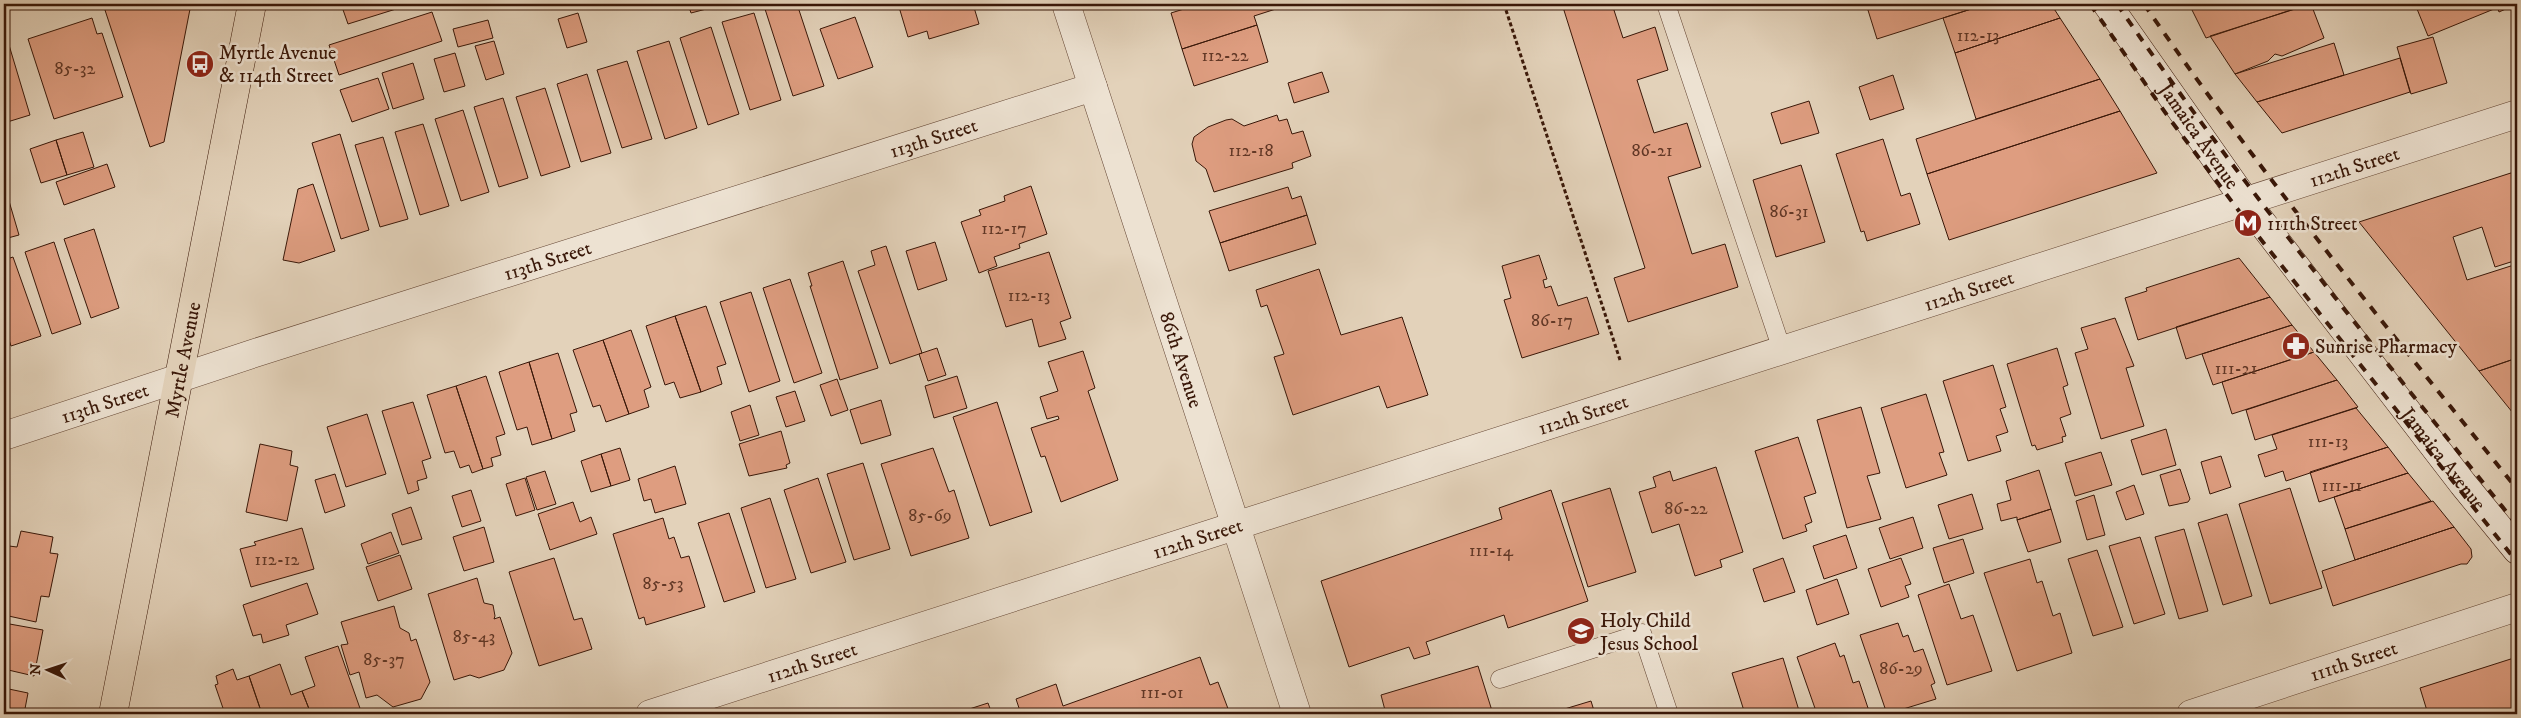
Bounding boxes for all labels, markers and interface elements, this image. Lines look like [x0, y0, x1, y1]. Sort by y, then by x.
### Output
house number: 112-13 [1957, 25, 1999, 47]
place label: Myrtle Avenue & 114th Street [219, 41, 336, 89]
house number: 112-22 [1201, 45, 1249, 67]
bus stop icon: Myrtle Avenue & 114th Street [185, 49, 215, 79]
house number: 85-32 [55, 58, 96, 80]
street label: Jamaica Avenue [2151, 77, 2244, 195]
street label: 113th Street [887, 113, 981, 165]
house number: 112-18 [1229, 140, 1273, 162]
house number: 86-21 [1631, 140, 1673, 162]
street label: 112th Street [2307, 142, 2403, 194]
house number: 86-31 [1769, 201, 1809, 223]
metro station icon: 111th Street [2233, 208, 2263, 238]
place label: 111th Street [2267, 212, 2358, 237]
house number: 112-17 [981, 218, 1027, 240]
street label: 113th Street [501, 236, 595, 287]
street label: 112th Street [1921, 266, 2017, 318]
house number: 112-13 [1008, 285, 1050, 307]
street label: Myrtle Avenue [160, 300, 207, 420]
street label: 86th Avenue [1153, 309, 1208, 411]
house number: 86-17 [1531, 310, 1573, 332]
pharmacy icon: Sunrise Pharmacy [2281, 331, 2311, 361]
place label: Sunrise Pharmacy [2315, 335, 2458, 360]
house number: 111-21 [2215, 358, 2257, 380]
street label: 113th Street [58, 378, 152, 430]
street label: 112th Street [1535, 389, 1632, 442]
street label: Jamaica Avenue [2394, 401, 2491, 516]
house number: 111-13 [2308, 431, 2348, 453]
house number: 111-11 [2322, 475, 2362, 497]
house number: 86-22 [1664, 498, 1708, 520]
house number: 85-69 [908, 505, 952, 527]
street label: 112th Street [1150, 513, 1246, 566]
house number: 111-14 [1469, 540, 1514, 562]
house number: 112-12 [255, 549, 300, 571]
house number: 85-53 [643, 573, 683, 595]
place label: Holy Child Jesus School [1598, 609, 1698, 657]
school or university icon: Holy Child Jesus School [1566, 616, 1596, 646]
house number: 85-43 [453, 626, 495, 648]
street label: 111th Street [2307, 636, 2401, 688]
street label: 112th Street [764, 637, 860, 690]
north arrow [22, 646, 72, 696]
house number: 85-37 [363, 649, 405, 671]
house number: 86-29 [1879, 658, 1923, 680]
text: N [27, 663, 45, 676]
house number: 111-01 [1140, 682, 1184, 704]

